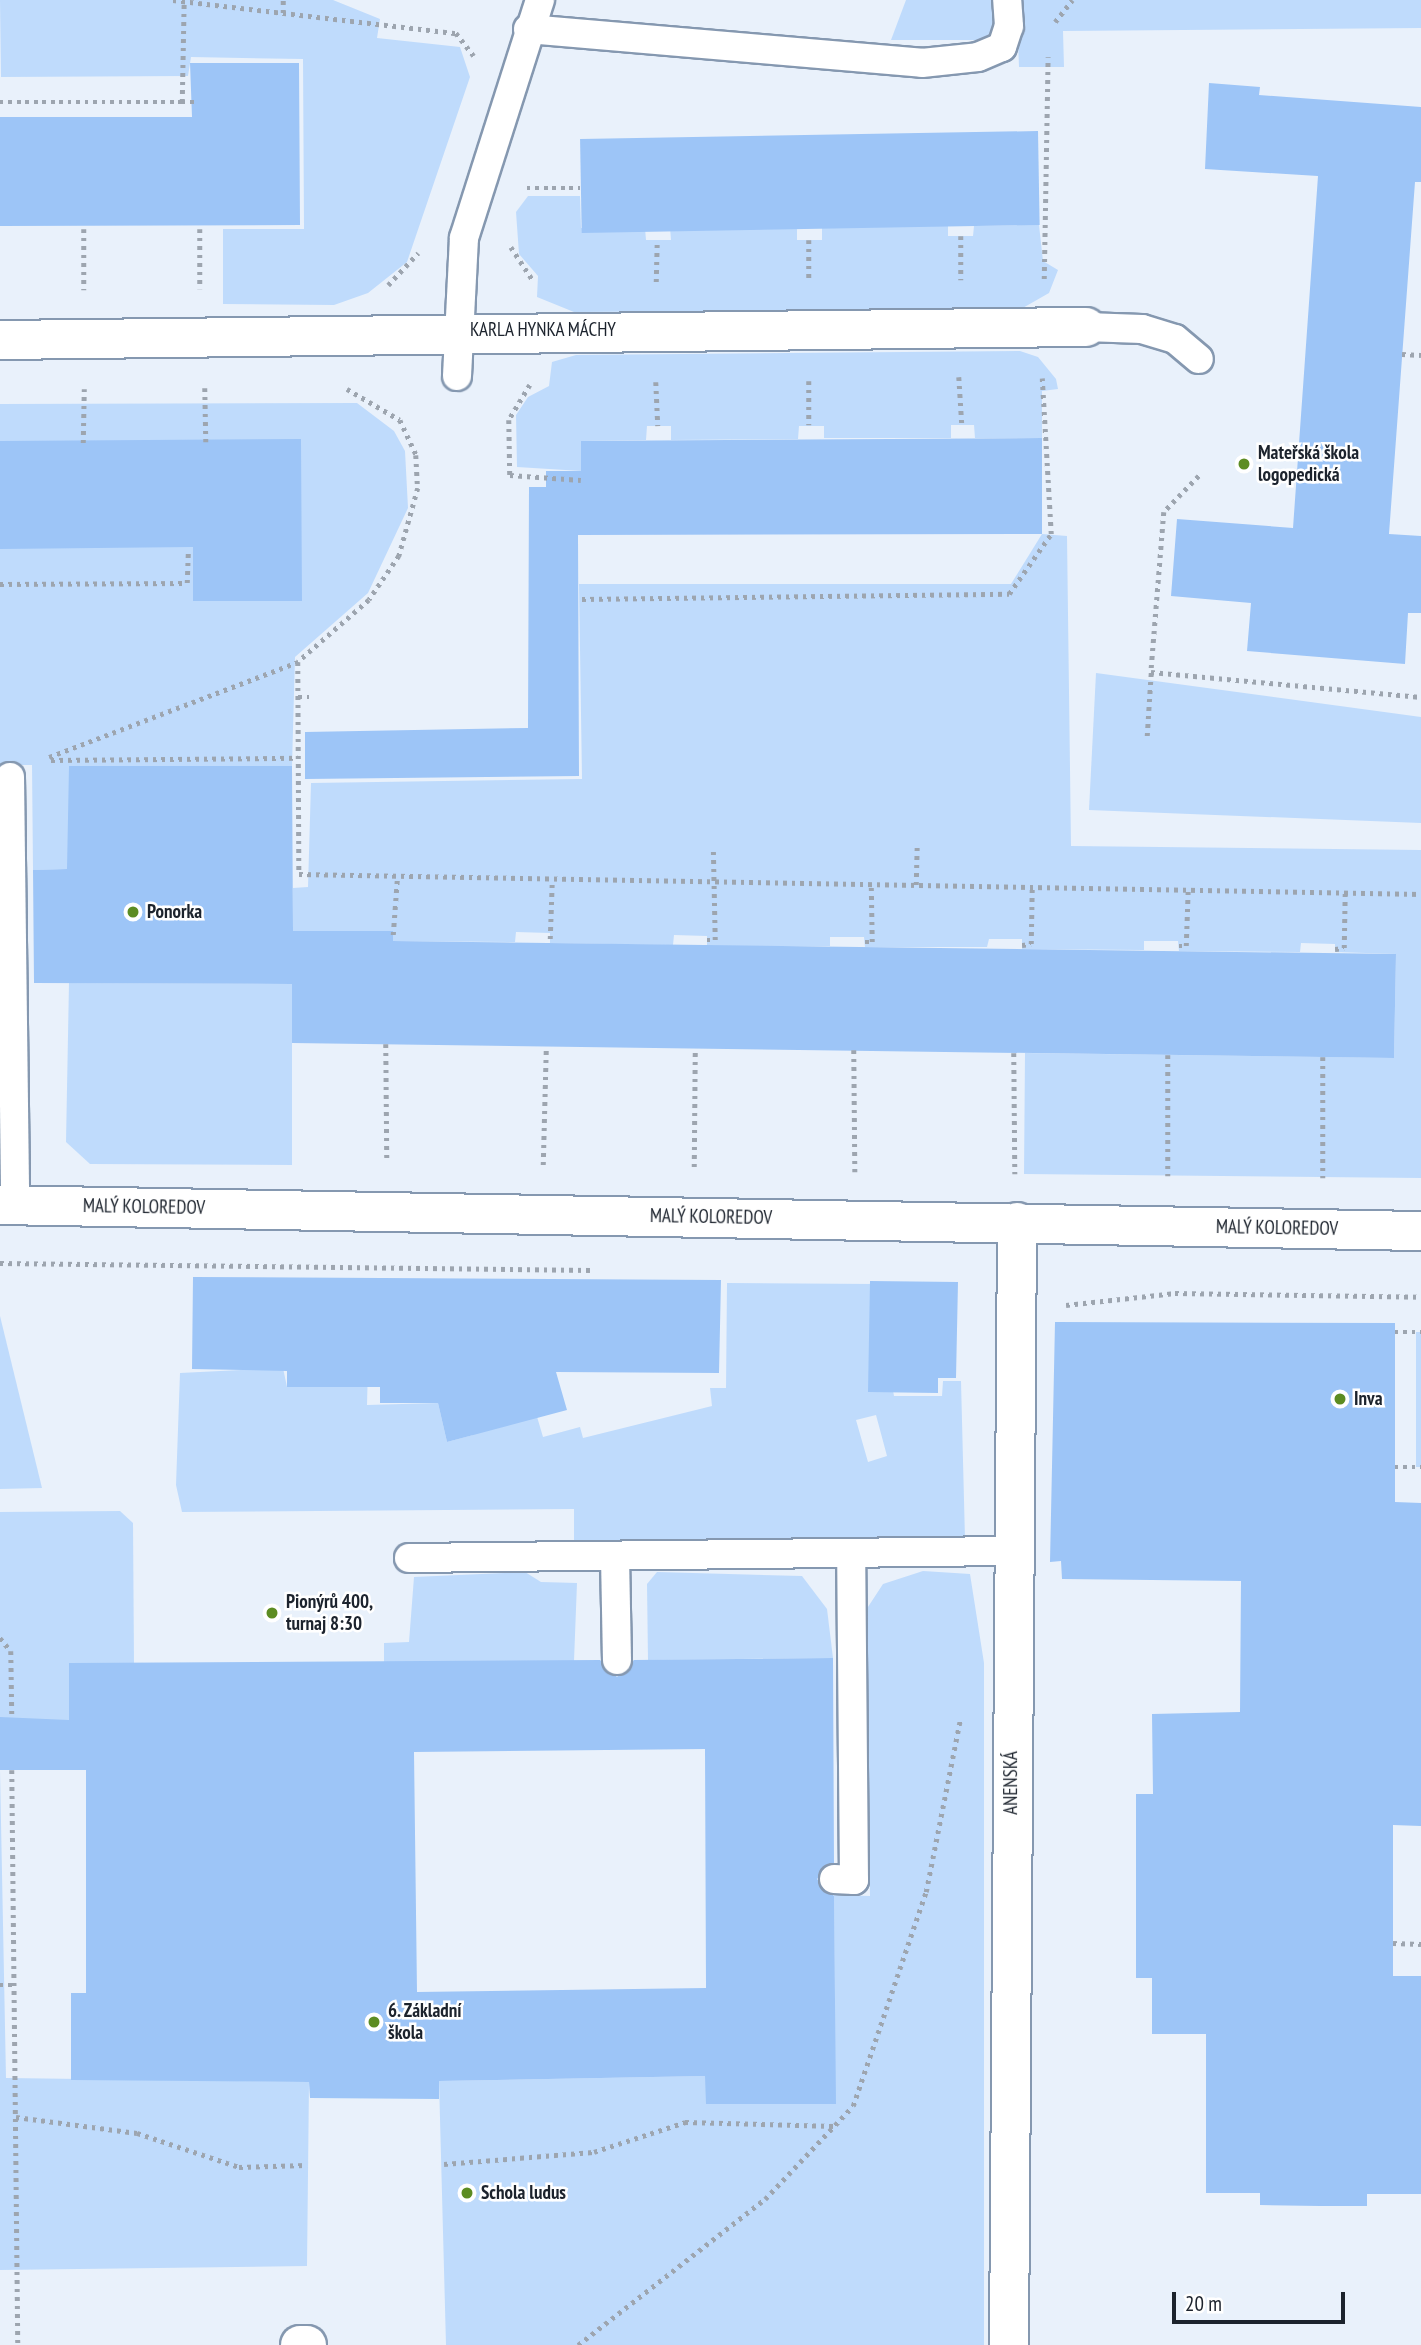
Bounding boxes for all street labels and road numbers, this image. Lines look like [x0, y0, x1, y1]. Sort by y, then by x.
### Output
street label: KARLA HYNKA MÁCHY [469, 319, 617, 341]
street label: MALÝ KOLOREDOV [82, 1195, 206, 1219]
street label: MALÝ KOLOREDOV [649, 1205, 773, 1229]
street label: MALÝ KOLOREDOV [1215, 1216, 1339, 1240]
street label: ANENSKÁ [1000, 1751, 1022, 1815]

